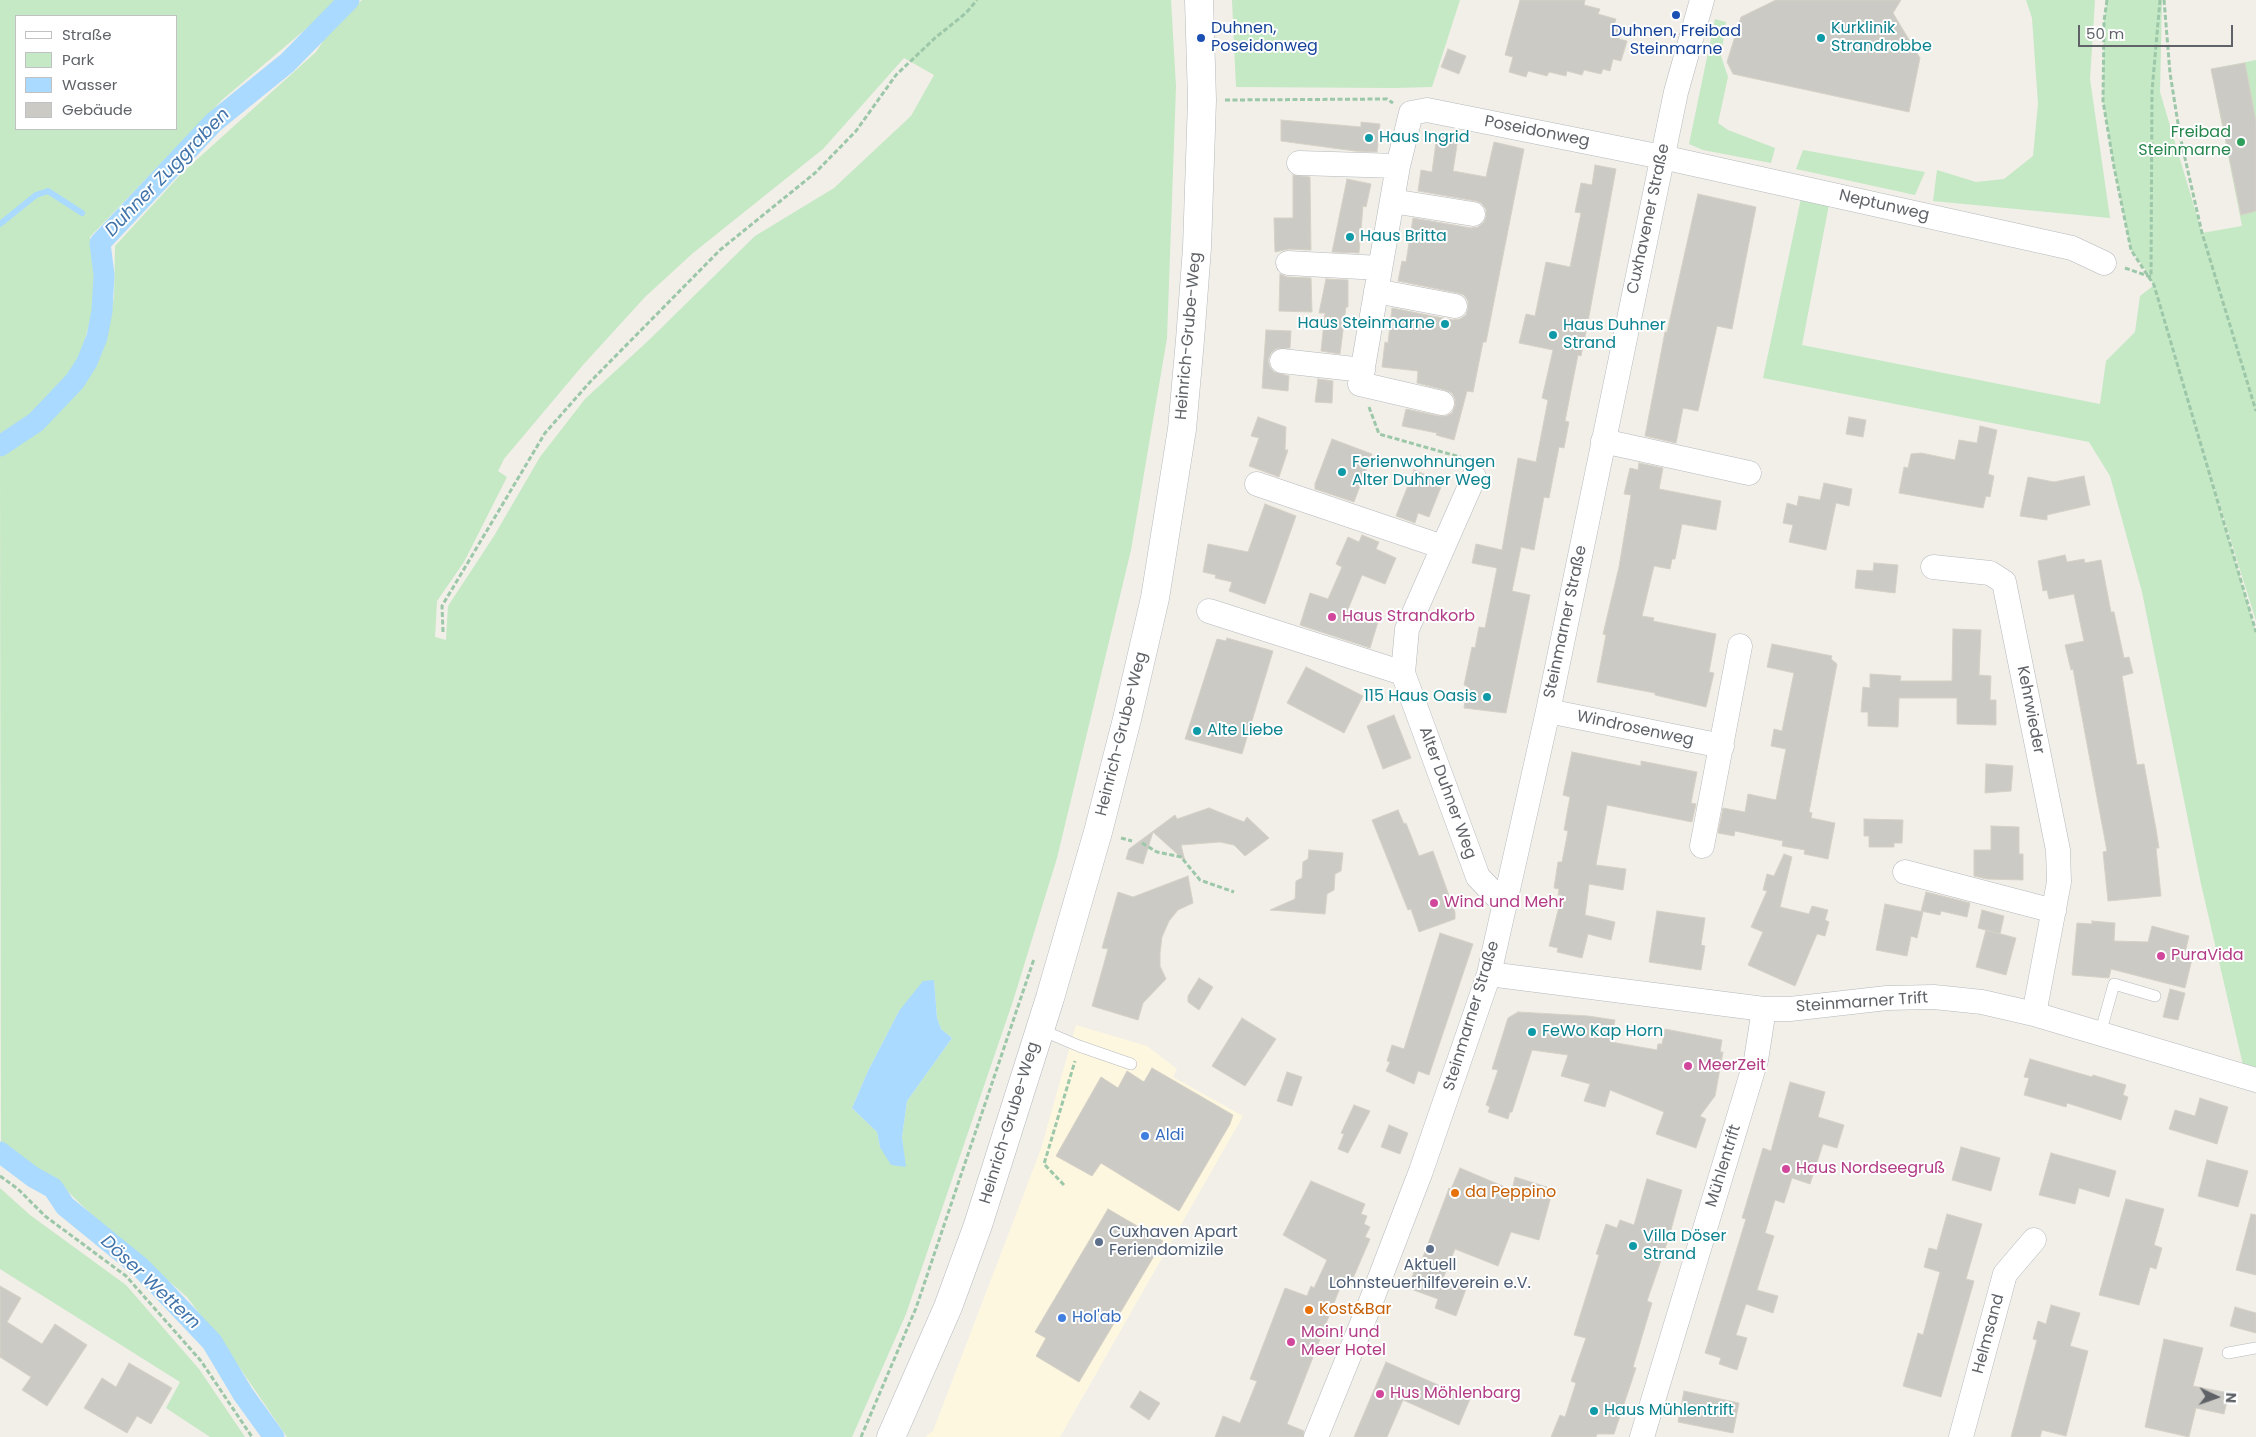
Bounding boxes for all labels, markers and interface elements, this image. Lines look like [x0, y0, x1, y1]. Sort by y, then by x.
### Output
marker: Duhnen, Freibad Steinmarne [1670, 9, 1682, 21]
legend [15, 15, 178, 130]
scale bar [2081, 15, 2236, 47]
place label: Duhnen, Poseidonweg [1211, 19, 1318, 57]
place label: Kurklinik Strandrobbe [1831, 19, 1932, 57]
place label: Duhnen, Freibad Steinmarne [1611, 22, 1741, 60]
text: 50 m [2086, 23, 2124, 44]
text: Straße [62, 24, 112, 45]
marker: Duhnen, Poseidonweg [1195, 32, 1207, 44]
marker: Kurklinik Strandrobbe [1815, 32, 1827, 44]
text: Park [62, 49, 94, 70]
text: Wasser [62, 74, 117, 95]
text: Gebäude [62, 99, 132, 120]
water label: Duhner Zuggraben [101, 104, 235, 242]
street label: Poseidonweg [1483, 112, 1591, 152]
place label: Freibad Steinmarne [2138, 123, 2231, 161]
place label: Haus Ingrid [1379, 128, 1469, 148]
marker: Haus Ingrid [1363, 132, 1375, 144]
marker: Freibad Steinmarne [2235, 136, 2247, 148]
street label: Cuxhavener Straße [1624, 142, 1674, 296]
street label: Neptunweg [1837, 186, 1931, 226]
place label: Haus Britta [1360, 227, 1447, 247]
marker: Haus Britta [1344, 231, 1356, 243]
street label: Heinrich-Grube-Weg [1172, 251, 1206, 421]
place label: Haus Steinmarne [1298, 314, 1435, 334]
place label: Haus Duhner Strand [1563, 316, 1666, 354]
marker: Haus Steinmarne [1439, 318, 1451, 330]
marker: Haus Duhner Strand [1547, 329, 1559, 341]
place label: Ferienwohnungen Alter Duhner Weg [1352, 453, 1495, 491]
marker: Ferienwohnungen Alter Duhner Weg [1336, 466, 1348, 478]
street label: Steinmarner Straße [1540, 544, 1592, 700]
place label: Haus Strandkorb [1342, 607, 1475, 627]
marker: Haus Strandkorb [1326, 611, 1338, 623]
street label: Heinrich-Grube-Weg [1092, 650, 1152, 818]
street label: Kehrwieder [2012, 664, 2048, 756]
place label: 115 Haus Oasis [1364, 687, 1477, 707]
marker: 115 Haus Oasis [1481, 691, 1493, 703]
street label: Windrosenweg [1575, 707, 1695, 751]
place label: Alte Liebe [1207, 721, 1283, 741]
street label: Alter Duhner Weg [1414, 724, 1480, 862]
marker: Alte Liebe [1191, 725, 1203, 737]
place label: Wind und Mehr [1444, 893, 1564, 913]
marker: Wind und Mehr [1428, 897, 1440, 909]
street label: Steinmarner Straße [1440, 939, 1504, 1093]
place label: PuraVida [2171, 946, 2244, 966]
marker: PuraVida [2155, 950, 2167, 962]
street label: Steinmarner Trift [1795, 989, 1929, 1017]
place label: FeWo Kap Horn [1542, 1022, 1663, 1042]
marker: FeWo Kap Horn [1526, 1026, 1538, 1038]
street label: Heinrich-Grube-Weg [976, 1040, 1044, 1206]
place label: MeerZeit [1698, 1056, 1766, 1076]
marker: MeerZeit [1682, 1060, 1694, 1072]
street label: Mühlentrift [1702, 1122, 1746, 1210]
place label: Aldi [1155, 1126, 1184, 1146]
marker: Aldi [1139, 1130, 1151, 1142]
place label: Haus Nordseegruß [1796, 1159, 1945, 1179]
marker: Haus Nordseegruß [1780, 1163, 1792, 1175]
place label: da Peppino [1465, 1183, 1556, 1203]
marker: da Peppino [1449, 1187, 1461, 1199]
place label: Cuxhaven Apart Feriendomizile [1109, 1223, 1238, 1261]
place label: Villa Döser Strand [1643, 1227, 1727, 1265]
water label: Döser Wettern [96, 1231, 204, 1335]
marker: Cuxhaven Apart Feriendomizile [1093, 1236, 1105, 1248]
marker: Villa Döser Strand [1627, 1240, 1639, 1252]
marker: Aktuell Lohnsteuerhilfeverein e.V. [1424, 1243, 1436, 1255]
place label: Aktuell Lohnsteuerhilfeverein e.V. [1329, 1256, 1531, 1294]
street label: Helmsand [1969, 1292, 2009, 1376]
place label: Kost&Bar [1319, 1300, 1391, 1320]
marker: Kost&Bar [1303, 1304, 1315, 1316]
place label: Hol'ab [1072, 1308, 1121, 1328]
marker: Hol'ab [1056, 1312, 1068, 1324]
place label: Moin! und Meer Hotel [1301, 1323, 1386, 1361]
marker: Moin! und Meer Hotel [1285, 1336, 1297, 1348]
north arrow [2191, 1372, 2241, 1422]
place label: Hus Möhlenbarg [1390, 1384, 1521, 1404]
marker: Hus Möhlenbarg [1374, 1388, 1386, 1400]
text: N [2221, 1392, 2241, 1404]
place label: Haus Mühlentrift [1604, 1401, 1734, 1421]
marker: Haus Mühlentrift [1588, 1405, 1600, 1417]

